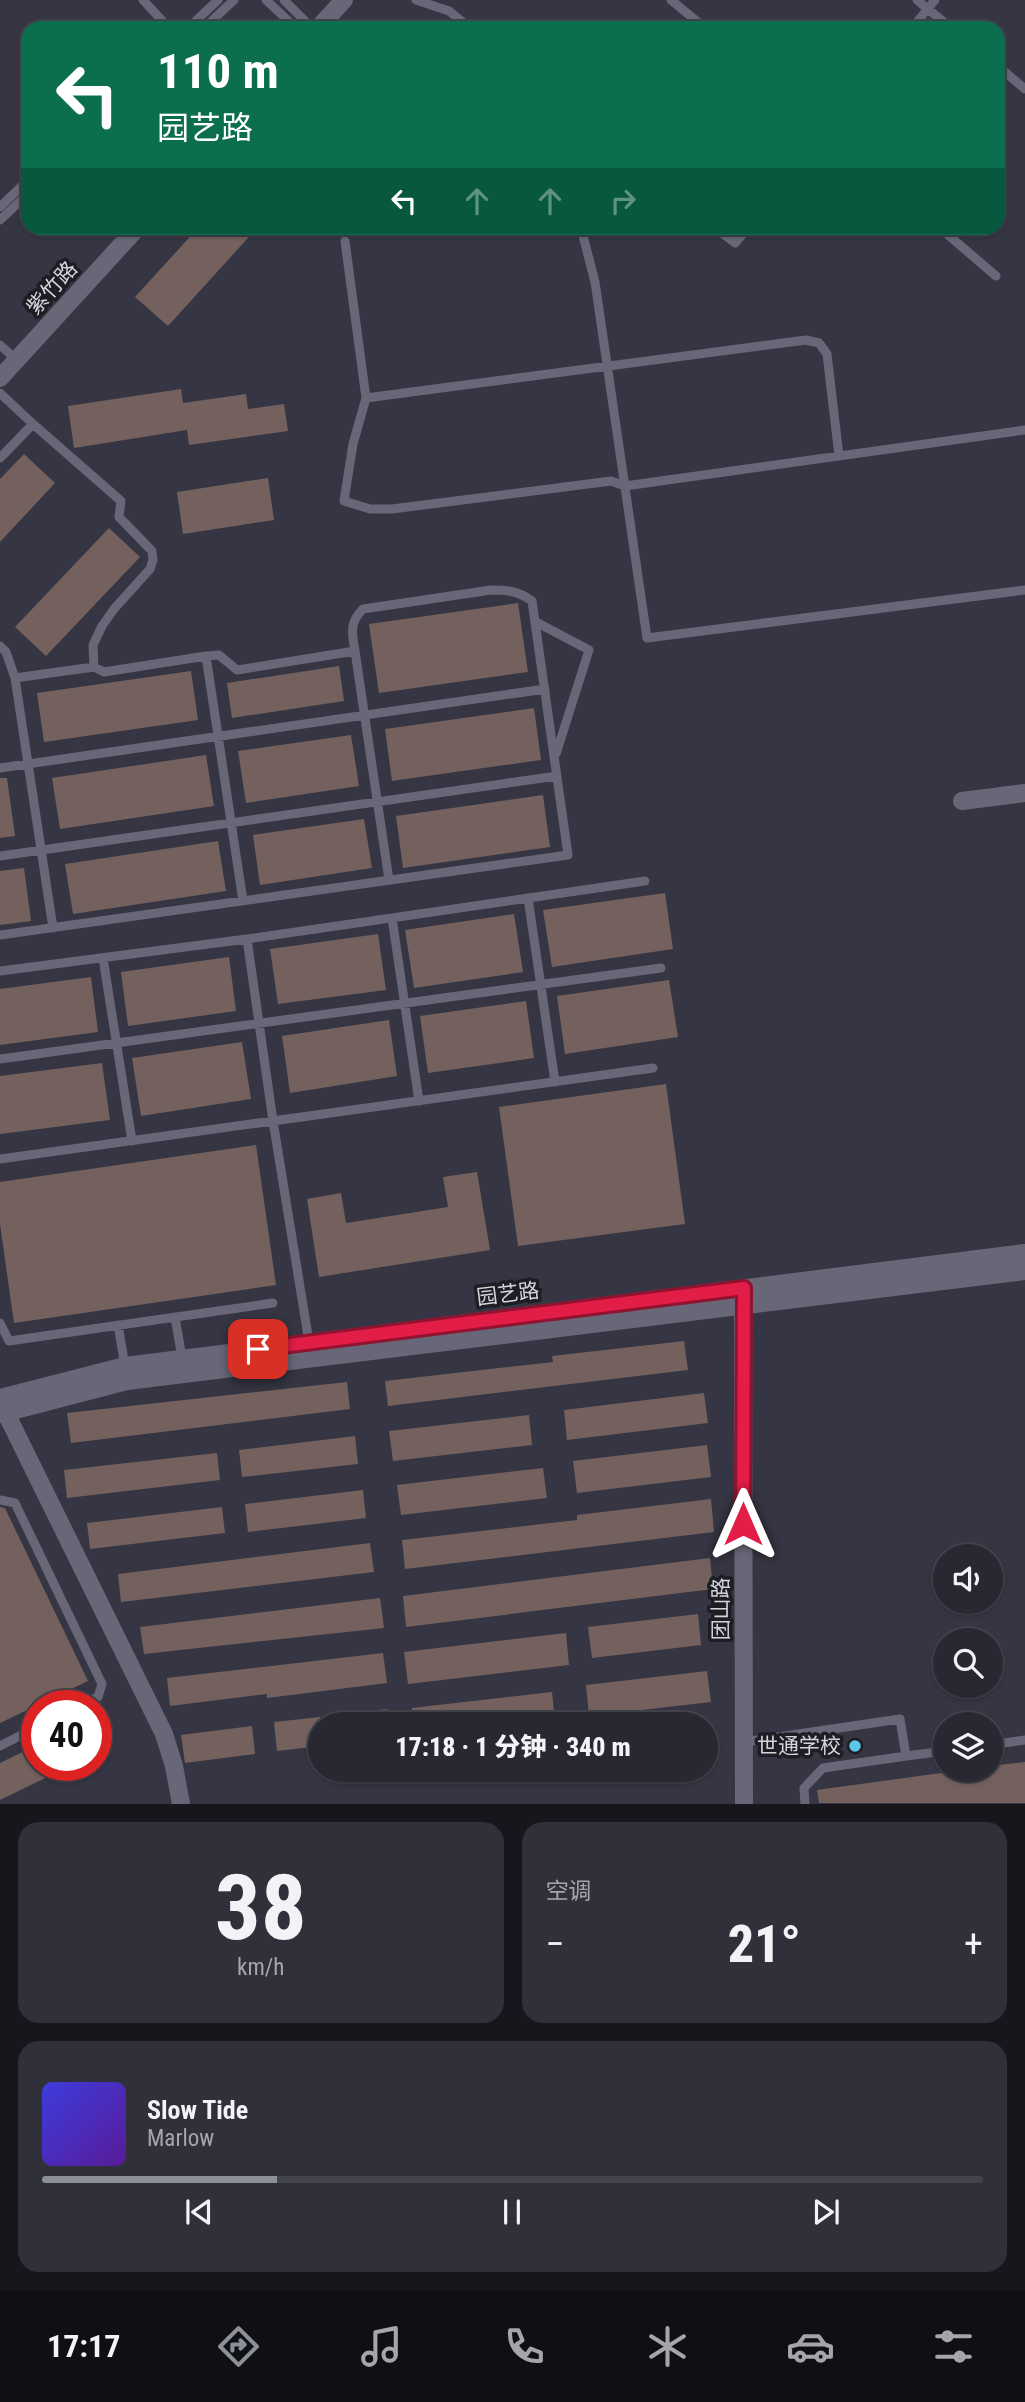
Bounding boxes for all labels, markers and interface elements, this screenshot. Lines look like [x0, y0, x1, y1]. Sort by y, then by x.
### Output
text: 110 m [157, 43, 279, 100]
icon: left [42, 49, 133, 140]
text: 园艺路 [157, 109, 253, 147]
icon: left [385, 182, 423, 220]
icon: ahead [458, 182, 496, 220]
icon: ahead [531, 182, 569, 220]
icon: right [604, 182, 642, 220]
street label: 紫竹路 [22, 257, 82, 319]
street label: 园艺路 [475, 1278, 541, 1310]
pin [228, 1319, 288, 1379]
icon: arrive [239, 1330, 277, 1368]
position arrow [706, 1487, 780, 1561]
map controls [933, 1544, 1003, 1782]
button: sound [933, 1544, 1003, 1614]
street label: 团山路 [709, 1578, 733, 1641]
button: search [933, 1628, 1003, 1698]
speed limit sign: 40 [21, 1690, 112, 1781]
button: layers [933, 1712, 1003, 1782]
text: 17:18 · 1 分钟 · 340 m [395, 1732, 631, 1762]
place label: 世通学校 [757, 1734, 841, 1758]
marker: 世通学校 [847, 1738, 863, 1754]
text: 38 [215, 1855, 307, 1961]
text: 空调 [546, 1878, 592, 1905]
text: 21° [728, 1914, 801, 1975]
text: − [546, 1922, 565, 1966]
text: + [964, 1922, 983, 1966]
text: km/h [237, 1954, 284, 1981]
text: Slow Tide [147, 2095, 248, 2125]
text: Marlow [147, 2125, 214, 2152]
icon: previous [180, 2193, 218, 2231]
icon: pause [493, 2193, 531, 2231]
icon: next [807, 2193, 845, 2231]
icon: directions [214, 2322, 263, 2371]
icon: music [357, 2322, 406, 2371]
icon: phone [500, 2322, 549, 2371]
icon: climate [643, 2322, 692, 2371]
icon: car [786, 2322, 835, 2371]
icon: filters [929, 2322, 978, 2371]
text: 17:17 [47, 2327, 120, 2365]

